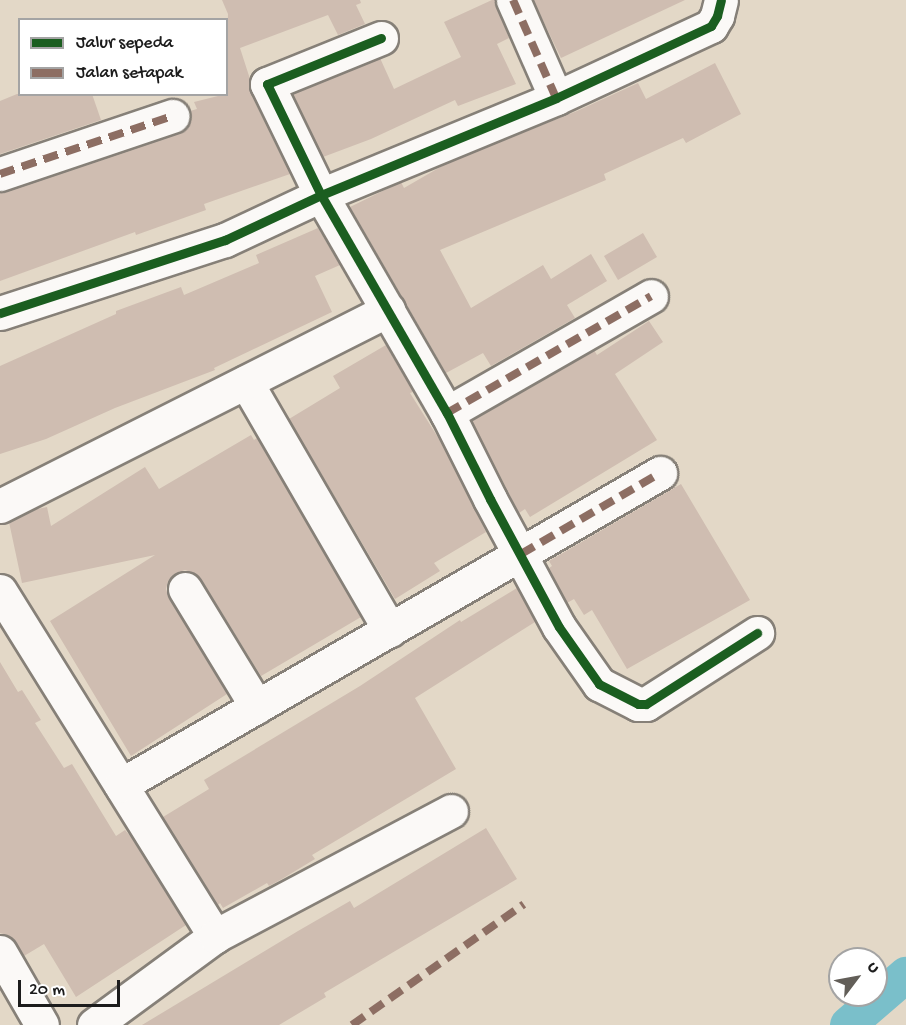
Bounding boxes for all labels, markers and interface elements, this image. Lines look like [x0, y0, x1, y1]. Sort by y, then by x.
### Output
legend [18, 18, 228, 96]
text: Jalur sepeda [76, 33, 173, 54]
text: Jalan setapak [76, 63, 182, 84]
north arrow [828, 947, 888, 1007]
text: U [861, 959, 882, 977]
scale bar [21, 968, 123, 1006]
text: 20 m [29, 980, 65, 1001]

